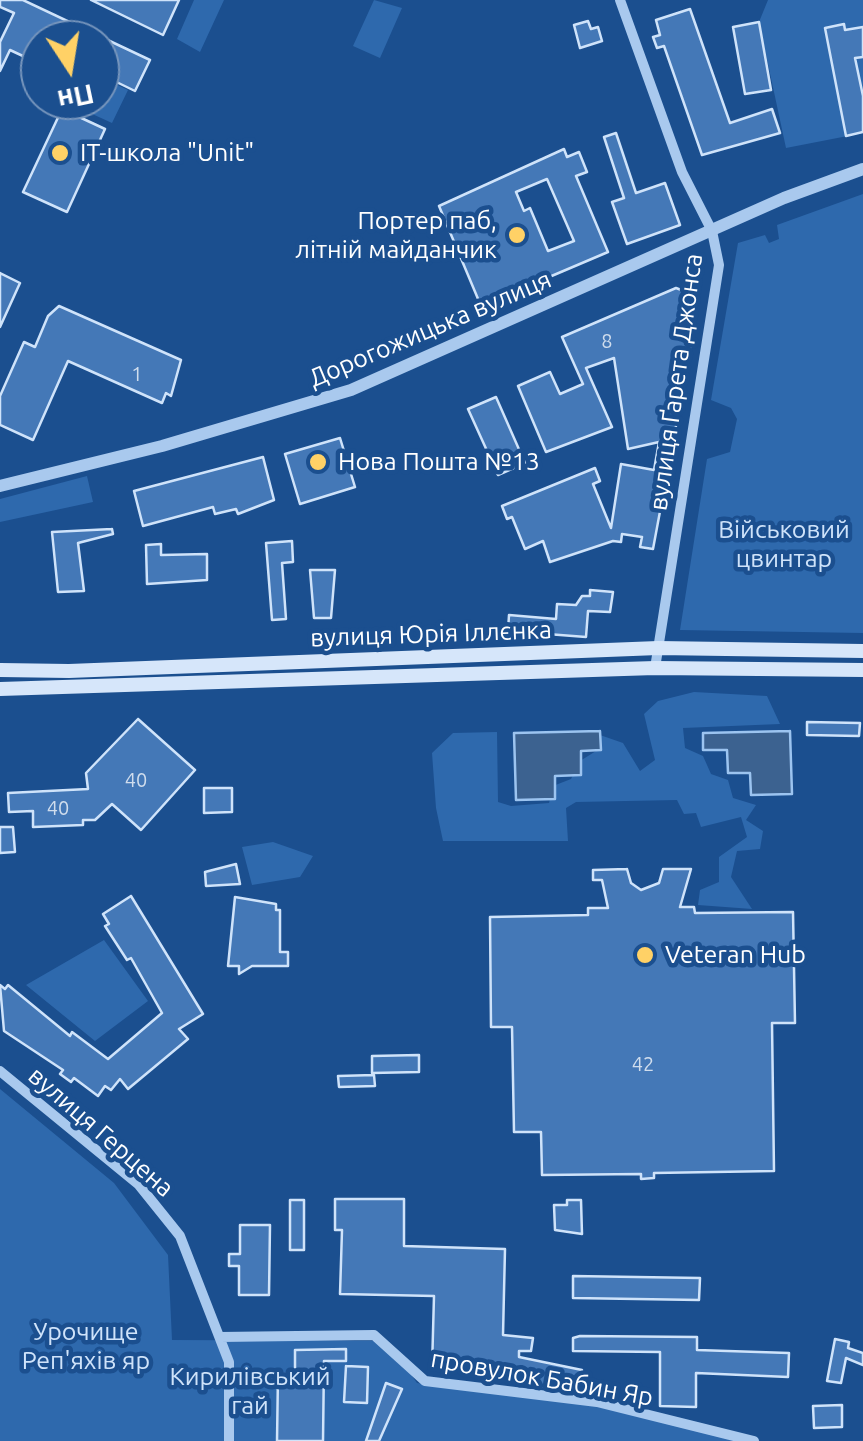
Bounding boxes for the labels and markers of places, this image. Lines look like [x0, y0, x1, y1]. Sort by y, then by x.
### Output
place label: IT-школа "Unit" [80, 138, 254, 168]
marker: IT-школа "Unit" [49, 142, 71, 164]
place label: Портер паб, літній майданчик [295, 206, 497, 265]
marker: Портер паб, літній майданчик [506, 224, 528, 246]
place label: Нова Пошта №13 [338, 447, 540, 477]
marker: Нова Пошта №13 [307, 451, 329, 473]
place label: Veteran Hub [665, 940, 806, 970]
marker: Veteran Hub [634, 944, 656, 966]

